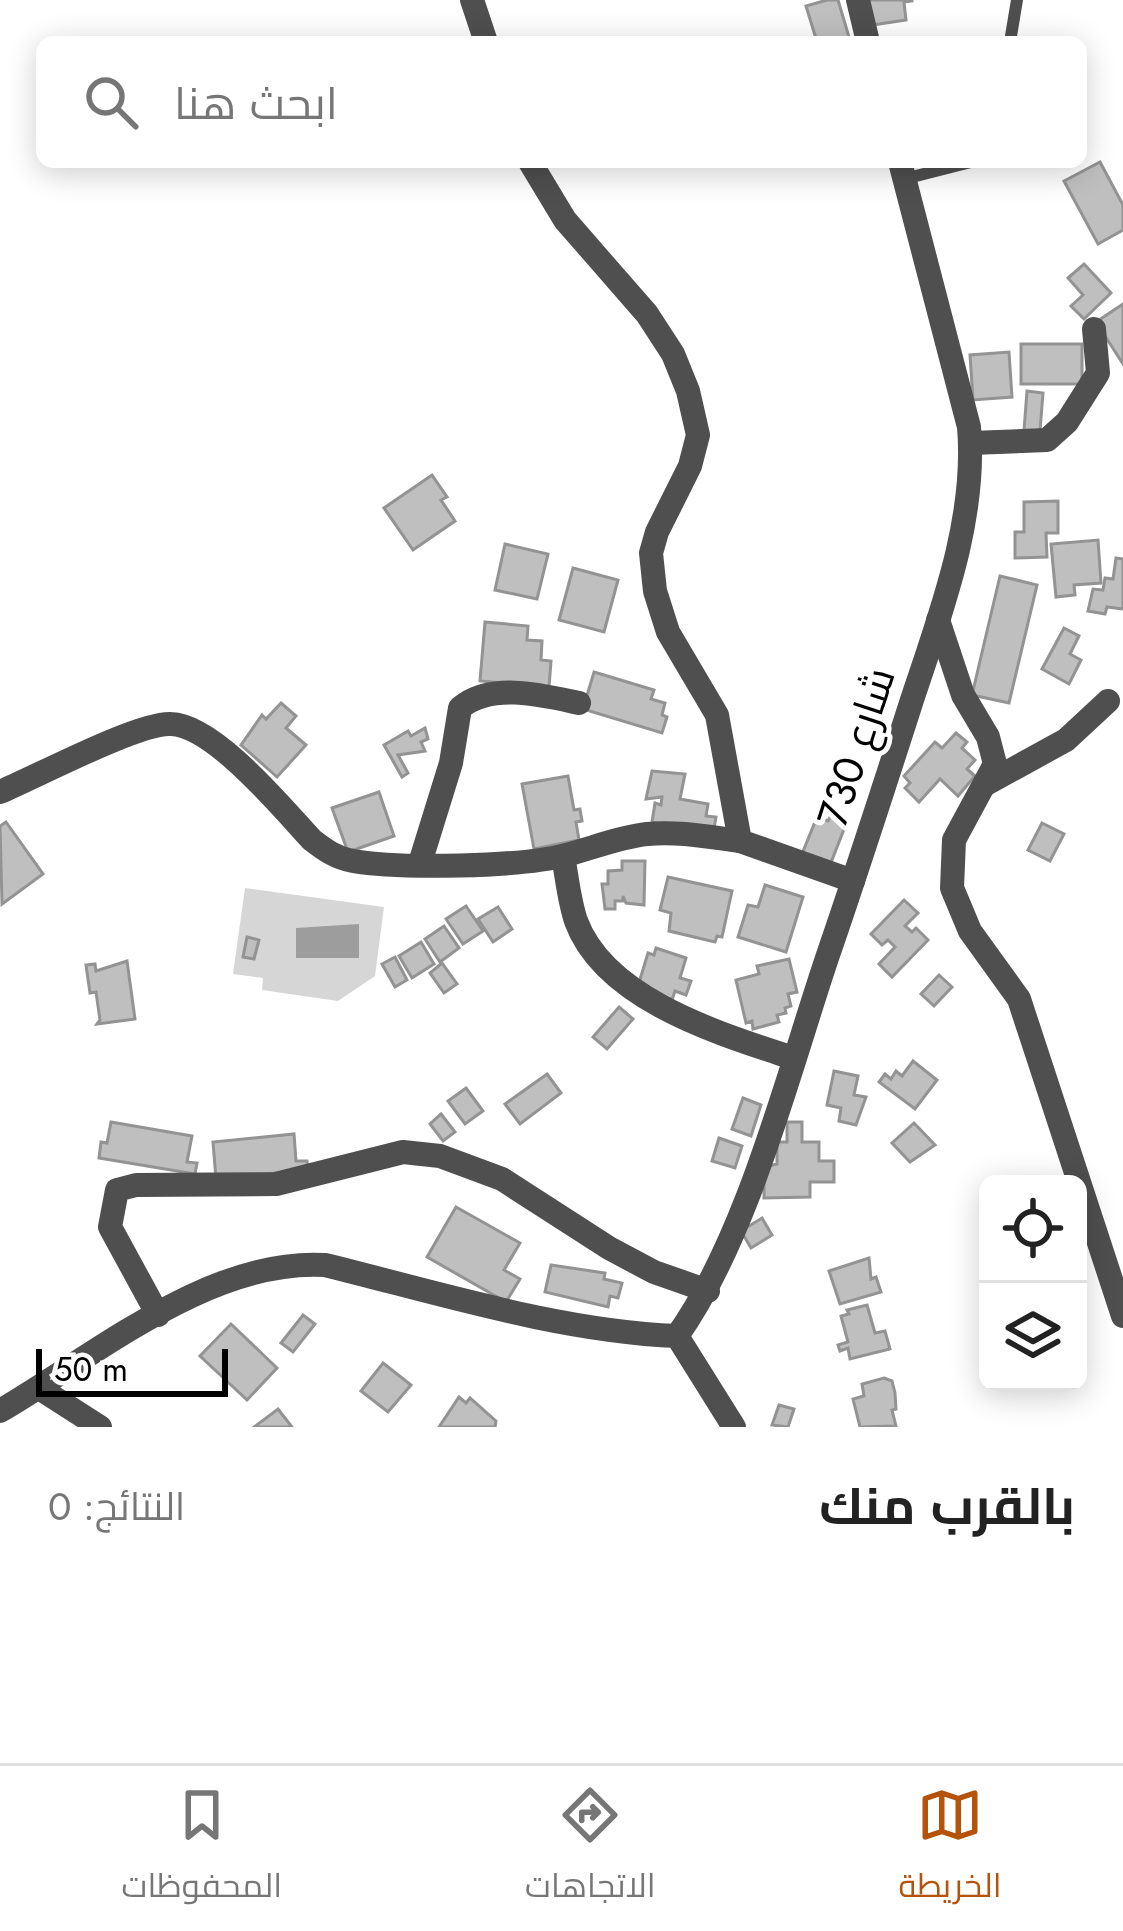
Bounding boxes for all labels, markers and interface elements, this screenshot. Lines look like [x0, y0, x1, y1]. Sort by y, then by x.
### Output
search box [36, 36, 1087, 168]
icon: search [78, 69, 144, 135]
text: ابحث هنا [174, 71, 338, 136]
street label: شارع 730 [802, 660, 910, 834]
map controls [979, 1175, 1087, 1391]
button: locate [979, 1175, 1087, 1283]
button: layers [979, 1283, 1087, 1391]
scale bar [36, 1343, 228, 1396]
text: 50 m [54, 1346, 128, 1393]
text: بالقرب منك [819, 1469, 1075, 1543]
text: النتائج: 0 [48, 1478, 185, 1535]
tab: المحفوظات [121, 1782, 282, 1916]
tab: الاتجاهات [525, 1782, 656, 1916]
tab: الخريطة [899, 1782, 1002, 1916]

